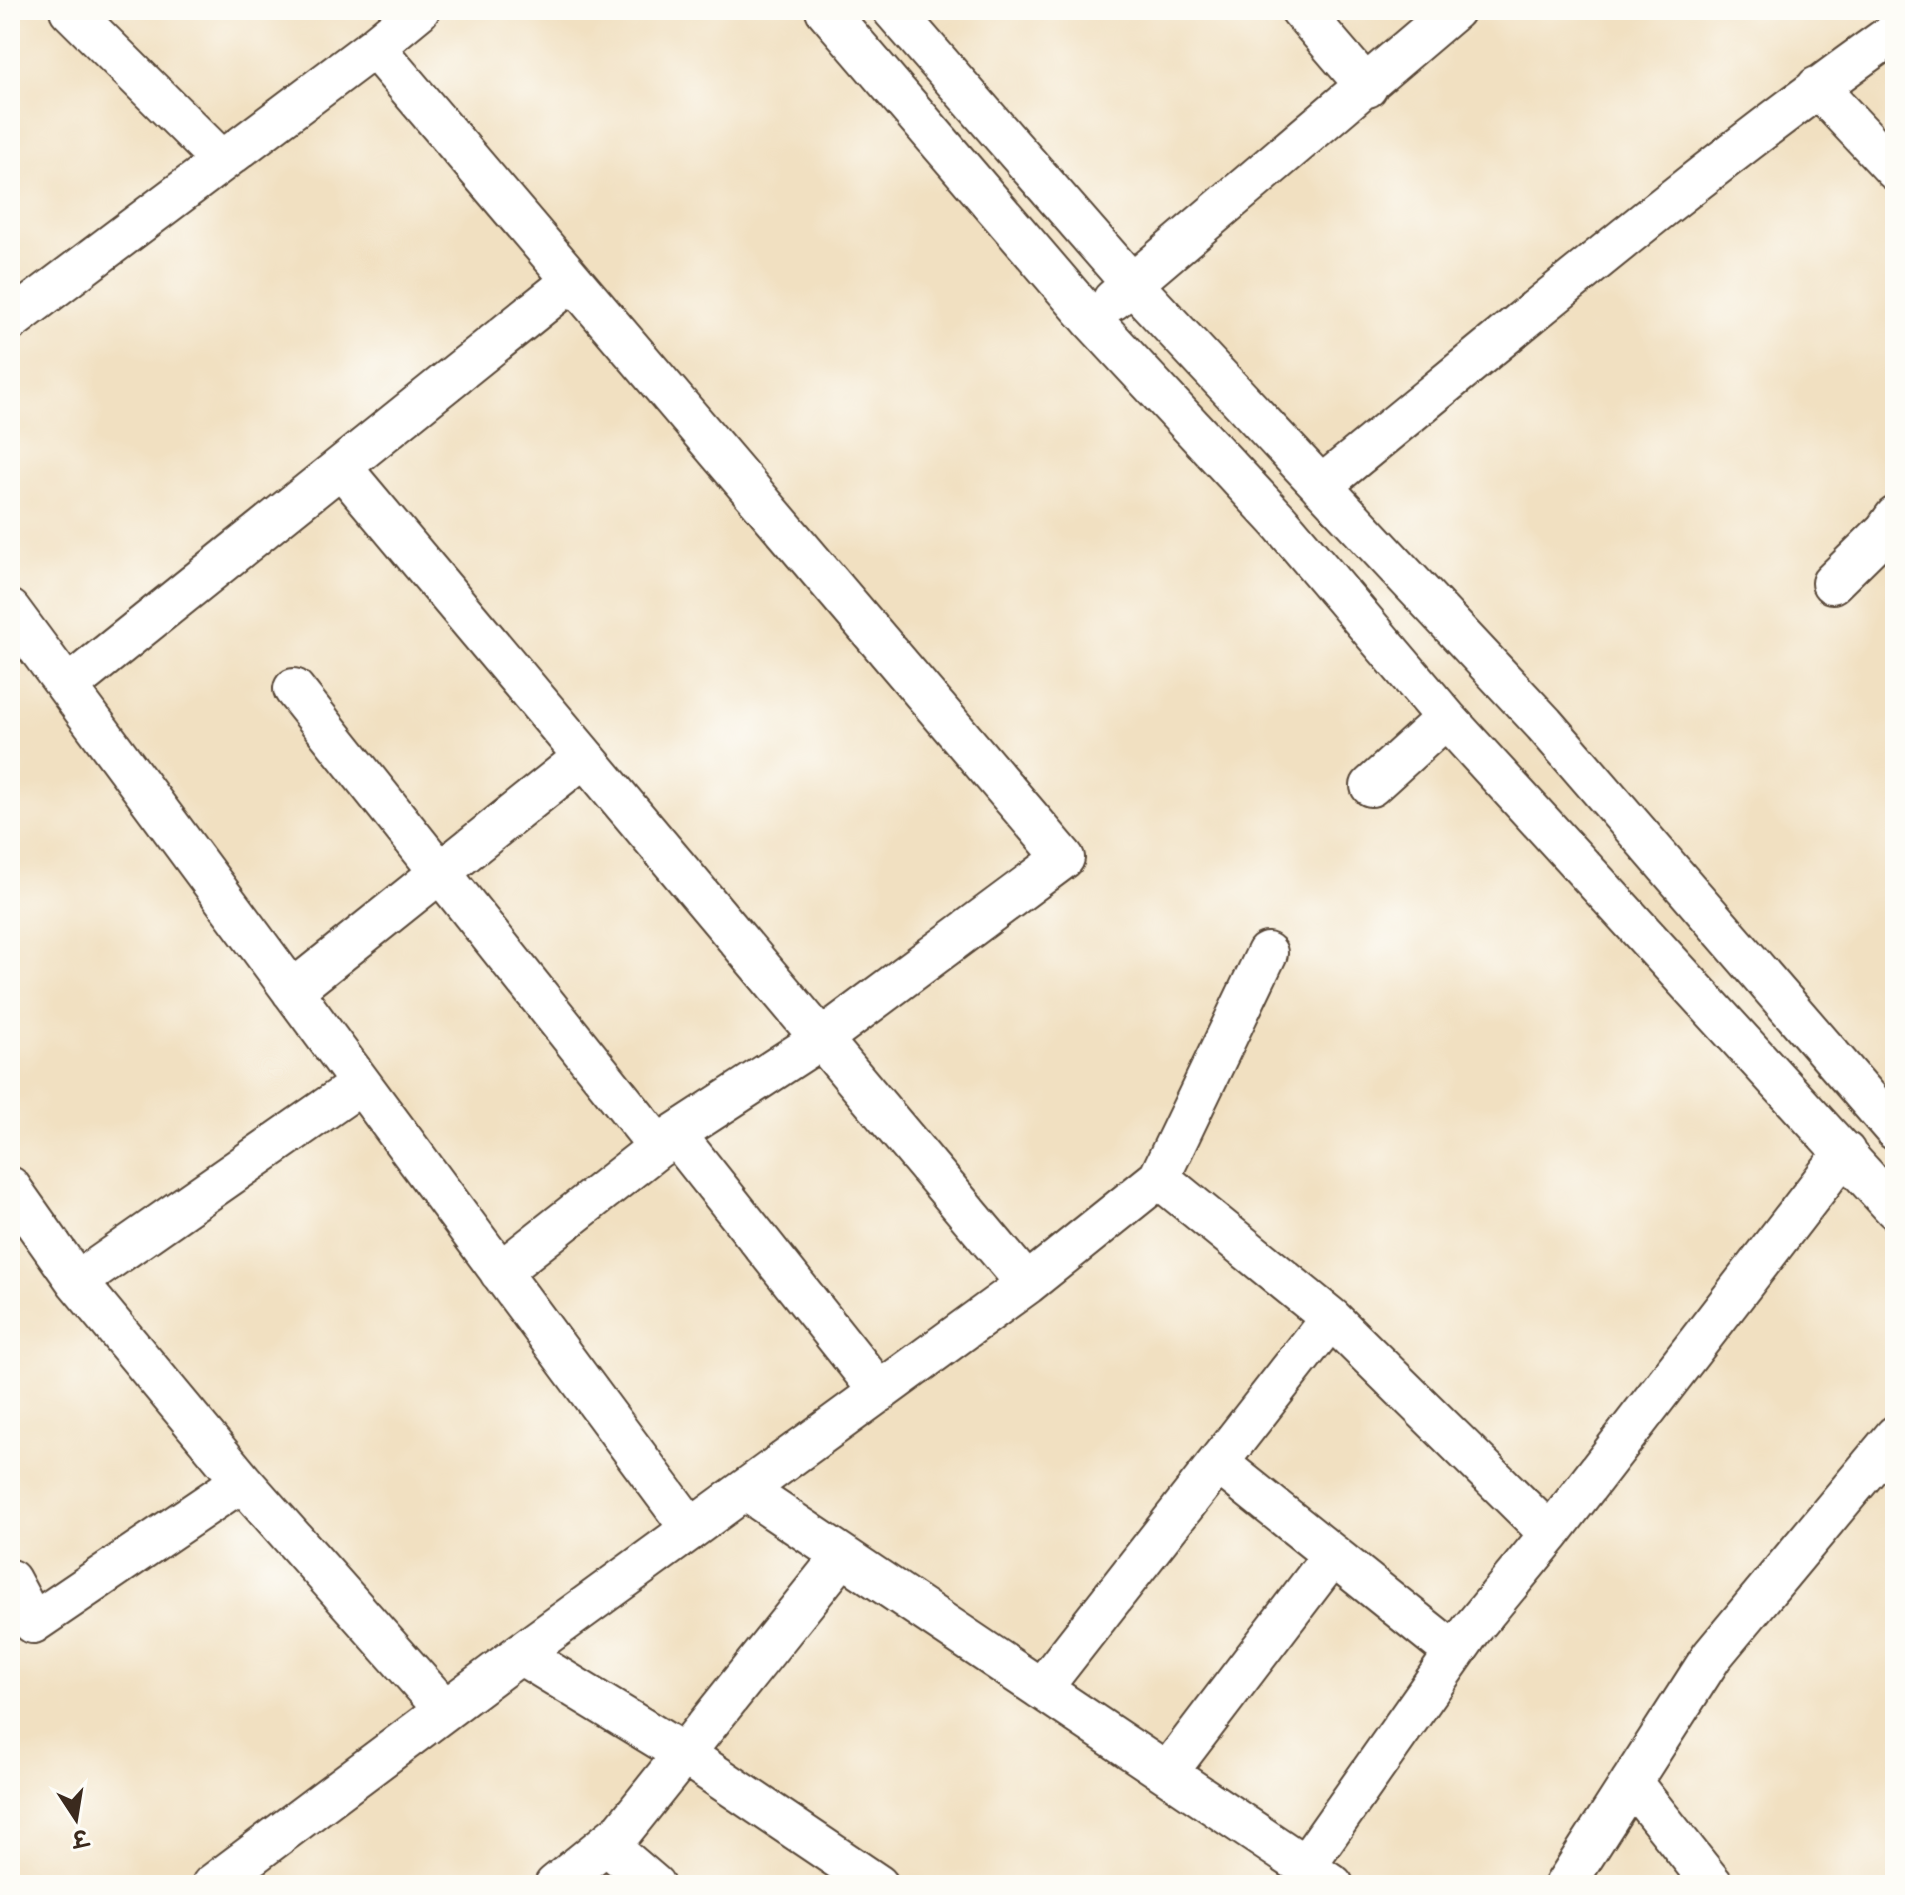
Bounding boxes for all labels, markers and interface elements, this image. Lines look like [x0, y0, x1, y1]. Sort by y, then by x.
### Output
north arrow [36, 1779, 116, 1859]
text: उ [67, 1817, 93, 1859]

